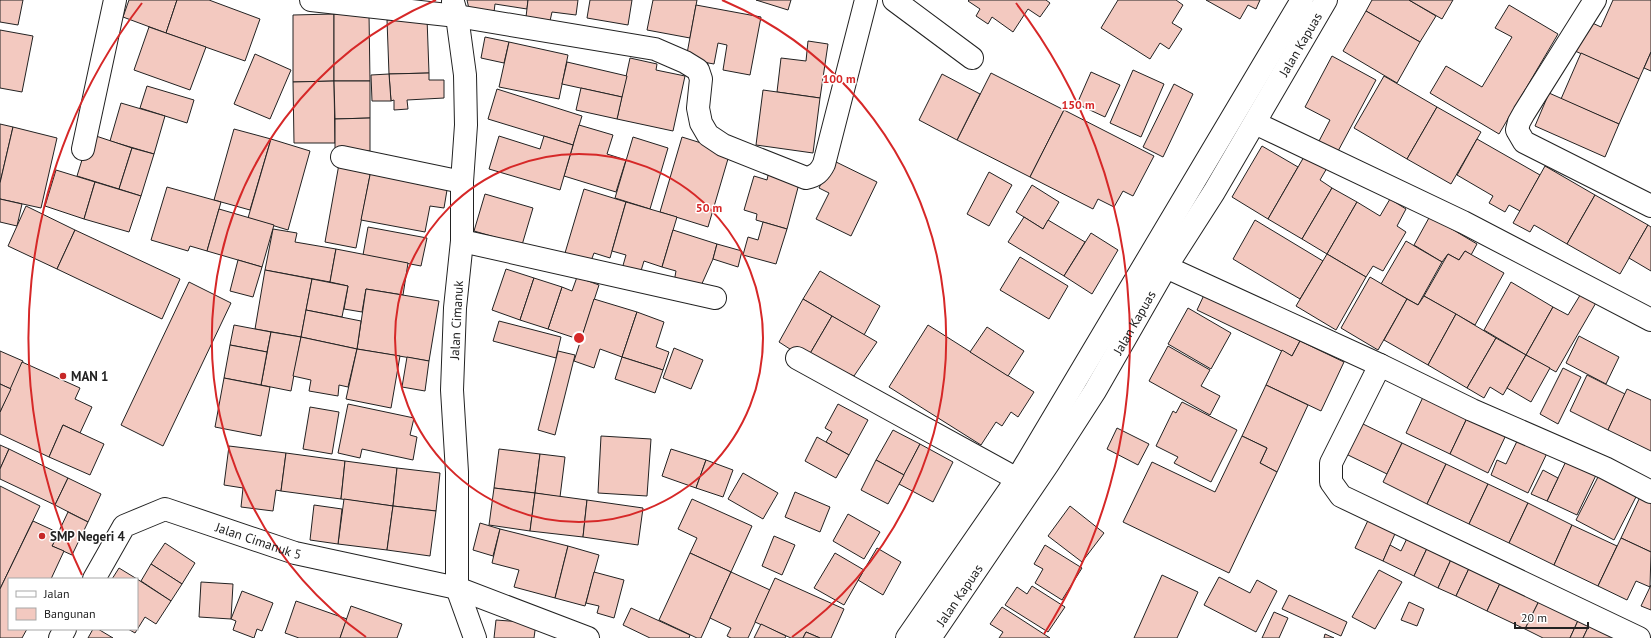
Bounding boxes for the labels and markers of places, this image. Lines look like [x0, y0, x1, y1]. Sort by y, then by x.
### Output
centre of rings [572, 331, 586, 345]
place label: MAN 1 [71, 368, 108, 385]
marker: MAN 1 [58, 371, 68, 381]
place label: SMP Negeri 4 [50, 528, 125, 545]
marker: SMP Negeri 4 [37, 531, 47, 541]

